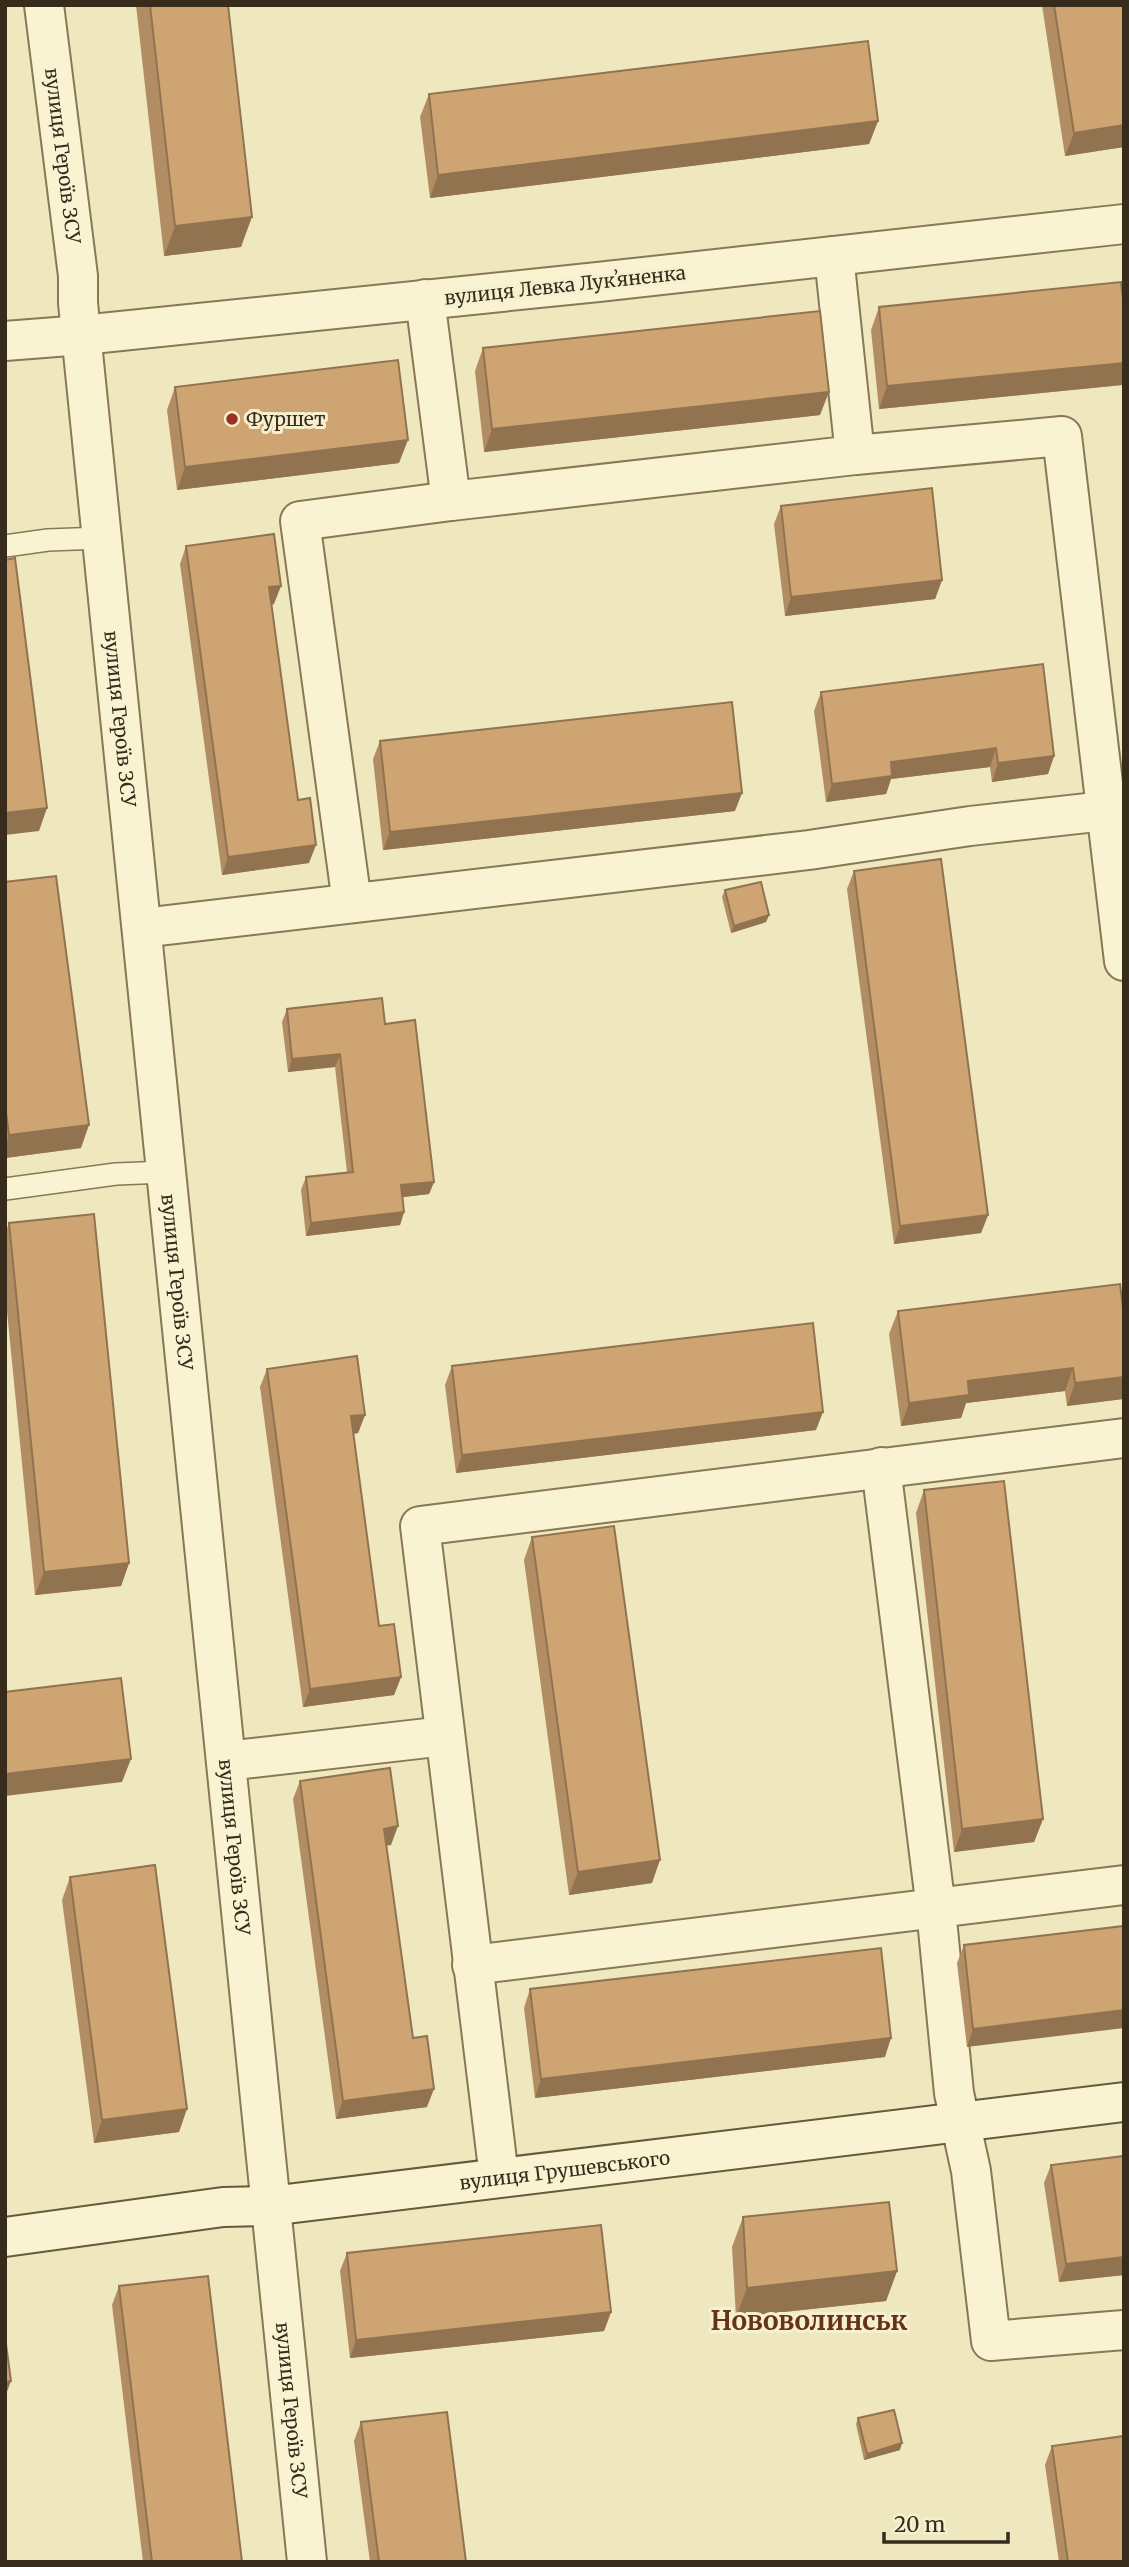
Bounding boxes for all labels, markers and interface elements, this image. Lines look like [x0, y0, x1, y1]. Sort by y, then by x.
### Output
street label: вулиця Героїв ЗСУ [40, 66, 86, 246]
street label: вулиця Левка Лукʼяненка [443, 260, 687, 310]
place label: Фуршет [246, 407, 325, 431]
marker: Фуршет [224, 411, 240, 427]
street label: вулиця Героїв ЗСУ [99, 629, 141, 809]
street label: вулиця Героїв ЗСУ [156, 1193, 198, 1372]
street label: вулиця Героїв ЗСУ [214, 1758, 255, 1937]
street label: вулиця Грушевського [458, 2145, 671, 2195]
district label: Нововолинськ [711, 2304, 908, 2337]
street label: вулиця Героїв ЗСУ [271, 2321, 313, 2500]
scale bar [884, 2500, 1008, 2544]
text: 20 m [894, 2511, 946, 2538]

